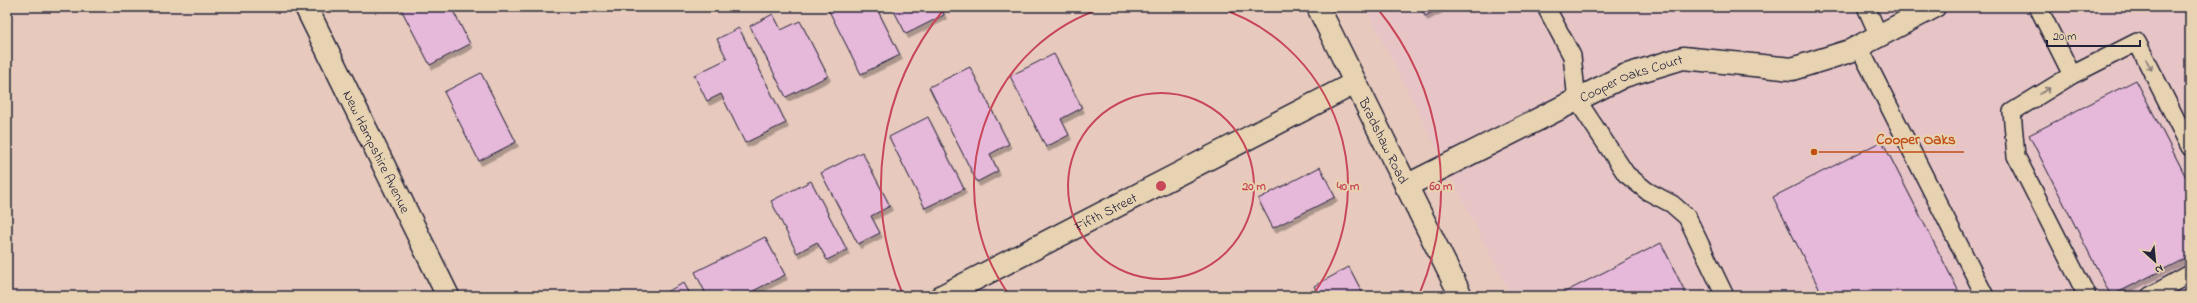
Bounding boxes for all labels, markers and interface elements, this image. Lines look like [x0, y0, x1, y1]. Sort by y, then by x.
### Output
scale bar [2047, 22, 2140, 48]
text: 20 m [2053, 28, 2076, 46]
street label: Cooper Oaks Court [1576, 50, 1686, 109]
one-way arrow [2145, 58, 2153, 70]
street label: New Hampshire Avenue [336, 87, 415, 218]
one-way arrow [2040, 87, 2051, 96]
street label: Bradshaw Road [1352, 94, 1413, 188]
callout: Cooper Oaks [1869, 125, 1964, 152]
text: Cooper Oaks [1876, 129, 1956, 151]
text: 20 m [1241, 178, 1266, 196]
text: 40 m [1336, 178, 1360, 196]
text: 60 m [1429, 178, 1453, 196]
centre of rings [1154, 179, 1168, 193]
street label: Fifth Street [1070, 188, 1141, 238]
north arrow [2135, 241, 2175, 281]
text: N [2152, 260, 2166, 278]

